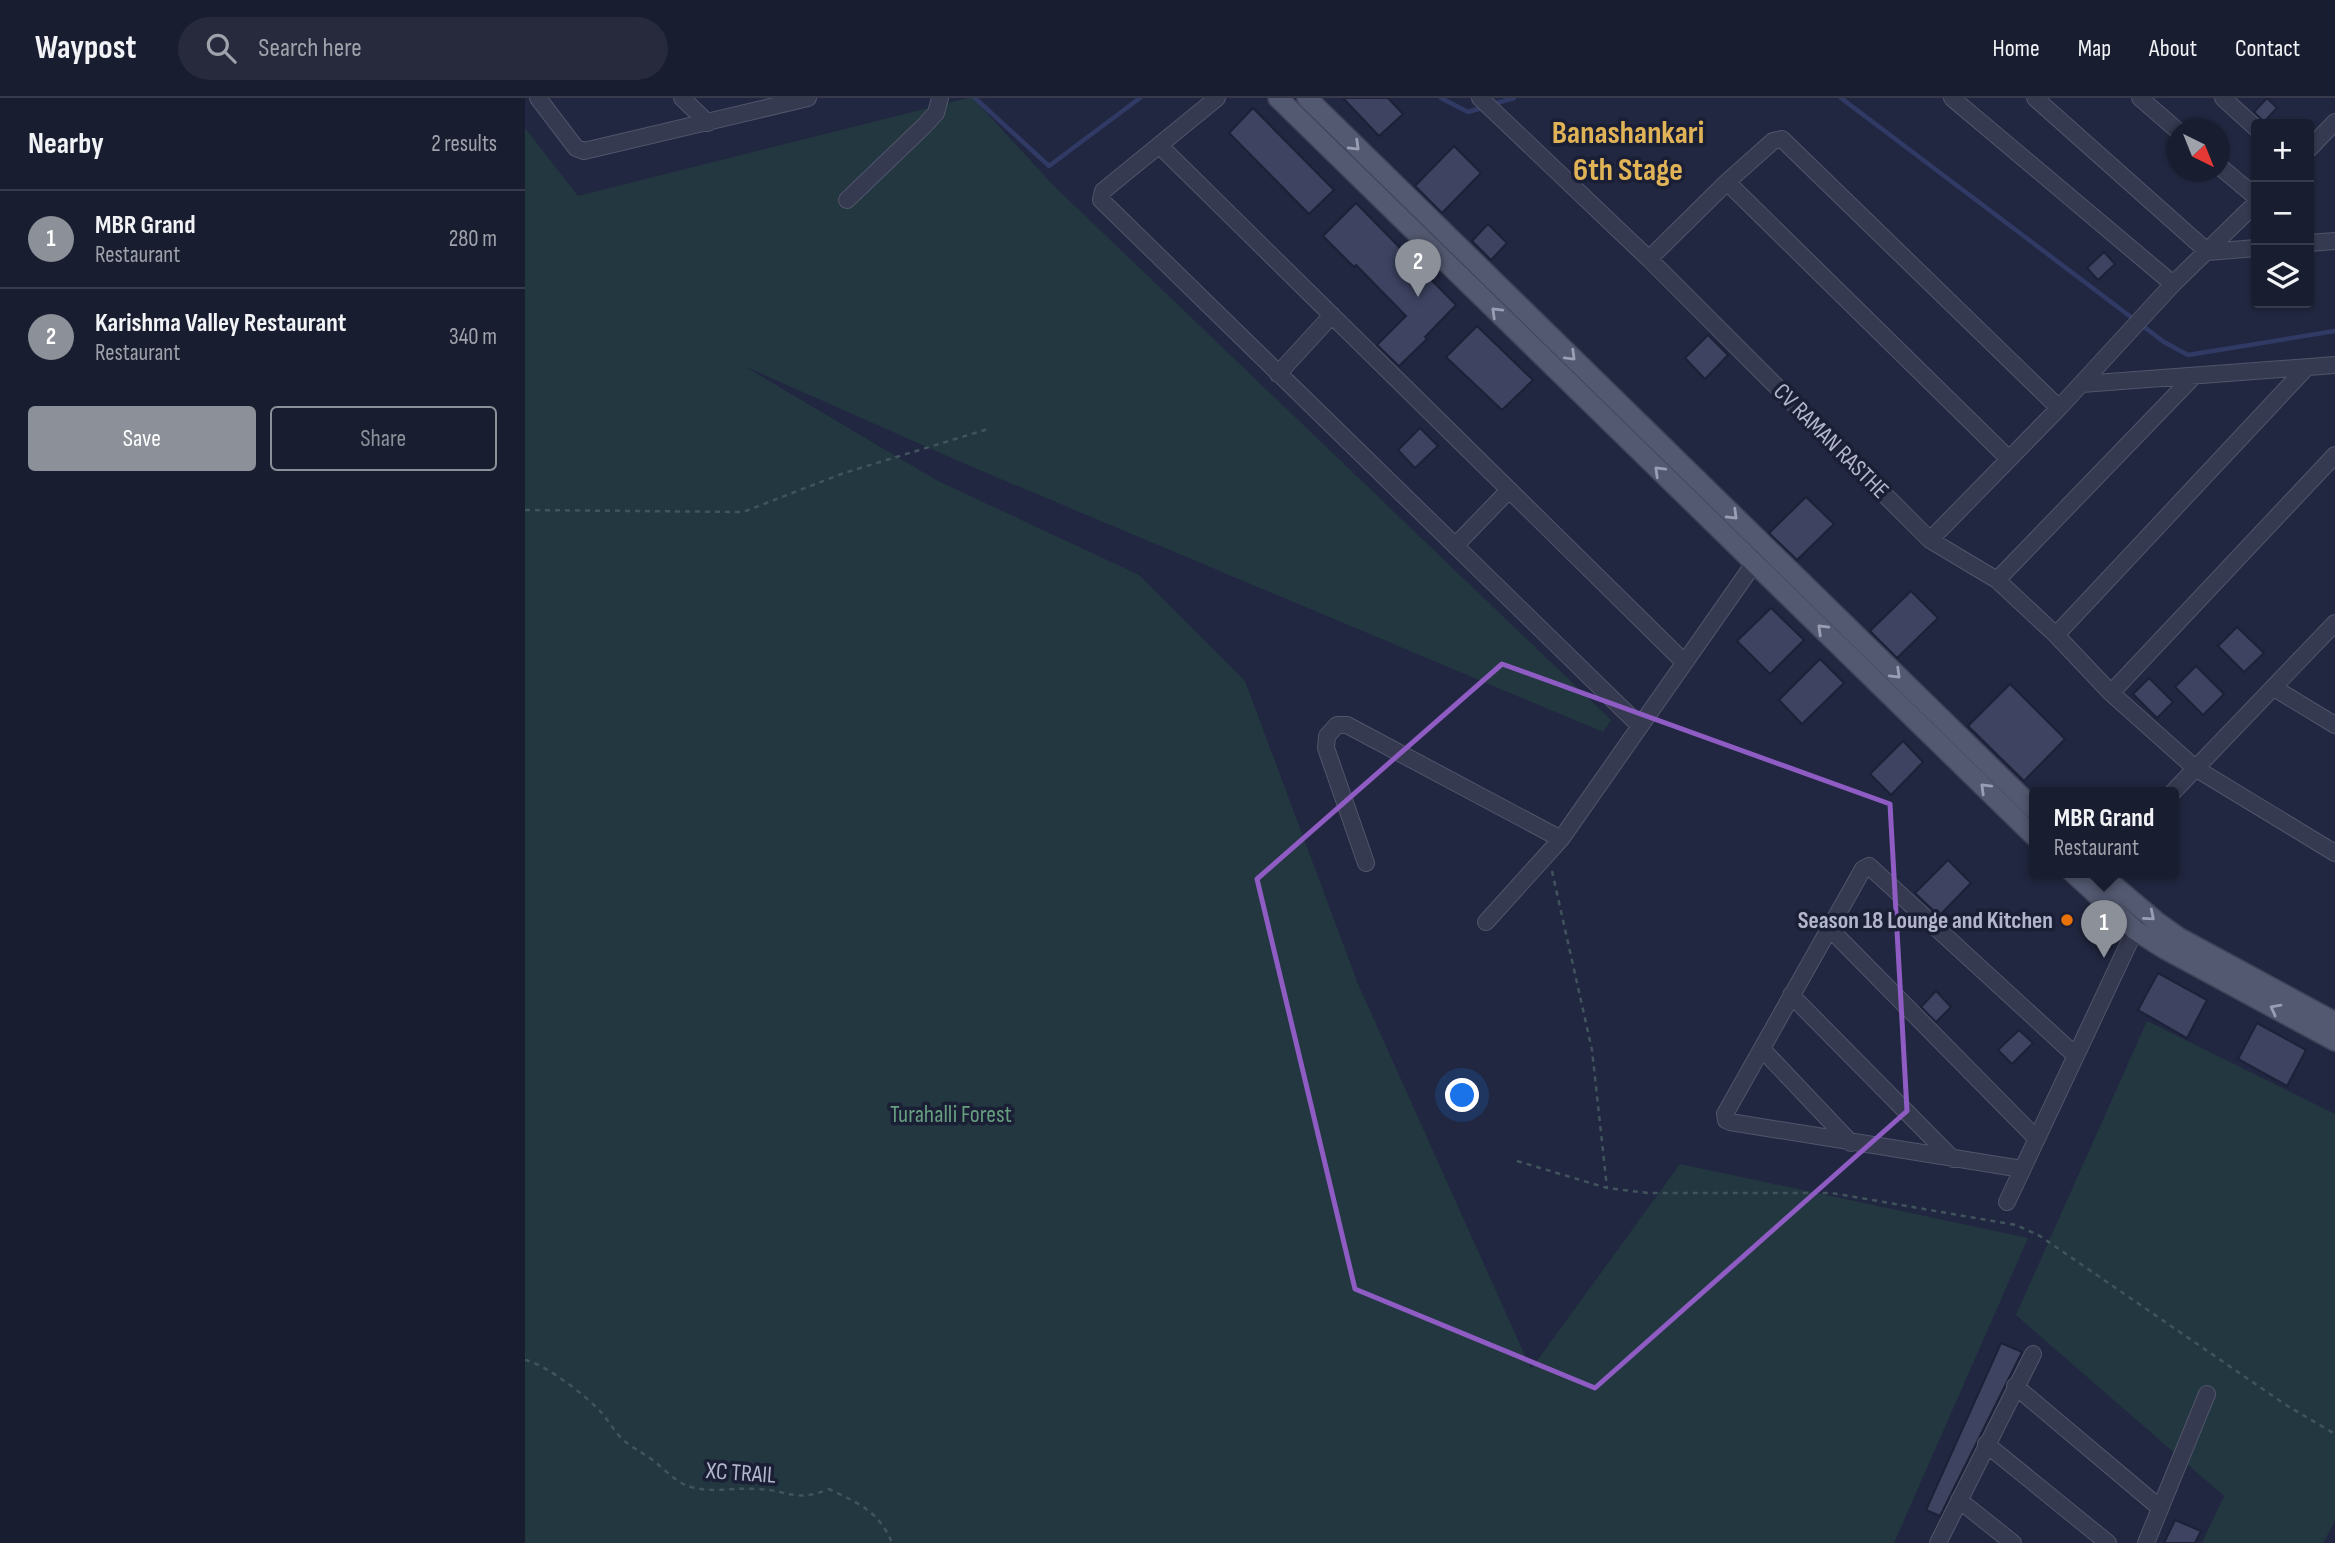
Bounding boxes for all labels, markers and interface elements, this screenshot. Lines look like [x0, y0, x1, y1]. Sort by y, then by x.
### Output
search box [178, 17, 668, 80]
text: Waypost [35, 28, 136, 68]
icon: search [202, 29, 240, 67]
text: Search here [258, 33, 362, 64]
text: Home [1992, 34, 2040, 63]
text: Map [2078, 34, 2111, 63]
text: About [2149, 34, 2197, 63]
text: Contact [2235, 34, 2300, 63]
district label: Banashankari 6th Stage [1552, 114, 1704, 190]
north arrow [2167, 119, 2230, 182]
map controls [2251, 119, 2314, 308]
button: + [2251, 119, 2314, 182]
text: Nearby [28, 126, 104, 162]
text: 2 results [431, 130, 497, 158]
one-way arrow [1347, 137, 1360, 150]
button: − [2251, 182, 2314, 245]
text: MBR Grand [95, 210, 195, 241]
text: 1 [46, 225, 56, 253]
text: 280 m [449, 225, 497, 253]
pin: 2 [1395, 239, 1441, 297]
text: Restaurant [95, 241, 180, 269]
button: layers [2251, 245, 2314, 308]
one-way arrow [1491, 307, 1504, 320]
text: Karishma Valley Restaurant [95, 308, 346, 339]
text: 2 [46, 323, 56, 351]
text: 340 m [449, 323, 497, 351]
text: Restaurant [95, 339, 180, 367]
one-way arrow [1562, 348, 1575, 361]
street label: CV RAMAN RASTHE [1767, 377, 1895, 505]
button: Save [28, 406, 256, 471]
button: Share [270, 406, 497, 471]
one-way arrow [1654, 466, 1667, 479]
one-way arrow [1725, 507, 1738, 520]
one-way arrow [1817, 625, 1830, 638]
one-way arrow [1888, 666, 1901, 679]
one-way arrow [1981, 784, 1993, 796]
popup [2029, 787, 2179, 878]
text: MBR Grand [2054, 803, 2154, 834]
text: Restaurant [2054, 834, 2139, 862]
pin: 1 [2081, 900, 2127, 958]
place label: Season 18 Lounge and Kitchen [1798, 906, 2053, 935]
one-way arrow [2143, 908, 2155, 921]
marker: Season 18 Lounge and Kitchen [2059, 912, 2075, 928]
one-way arrow [2270, 1004, 2282, 1017]
your location [1445, 1078, 1479, 1112]
park label: Turahalli Forest [890, 1100, 1012, 1129]
street label: XC TRAIL [704, 1456, 777, 1490]

